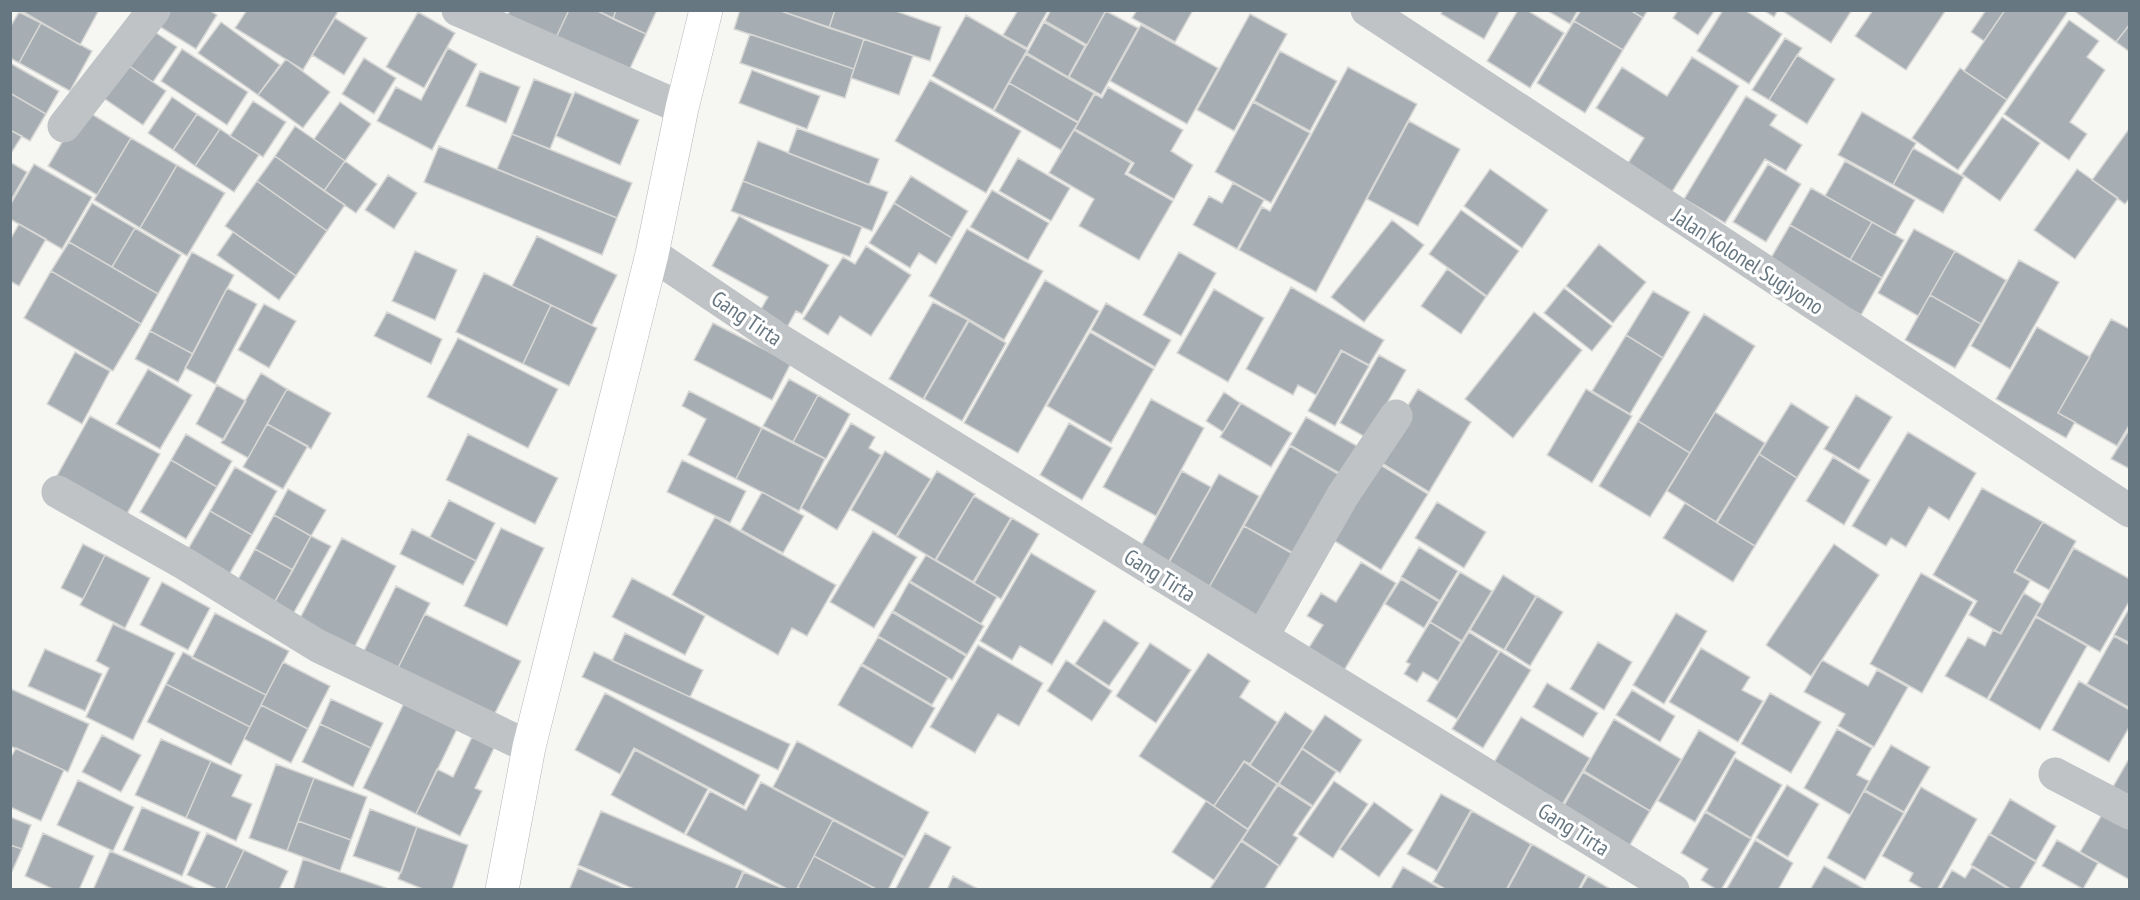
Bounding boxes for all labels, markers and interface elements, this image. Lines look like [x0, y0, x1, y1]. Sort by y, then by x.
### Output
street label: Jalan Kolonel Sugiyono [1666, 201, 1829, 320]
street label: Gang Tirta [706, 284, 788, 352]
street label: Gang Tirta [1119, 542, 1201, 608]
street label: Gang Tirta [1533, 796, 1615, 862]

